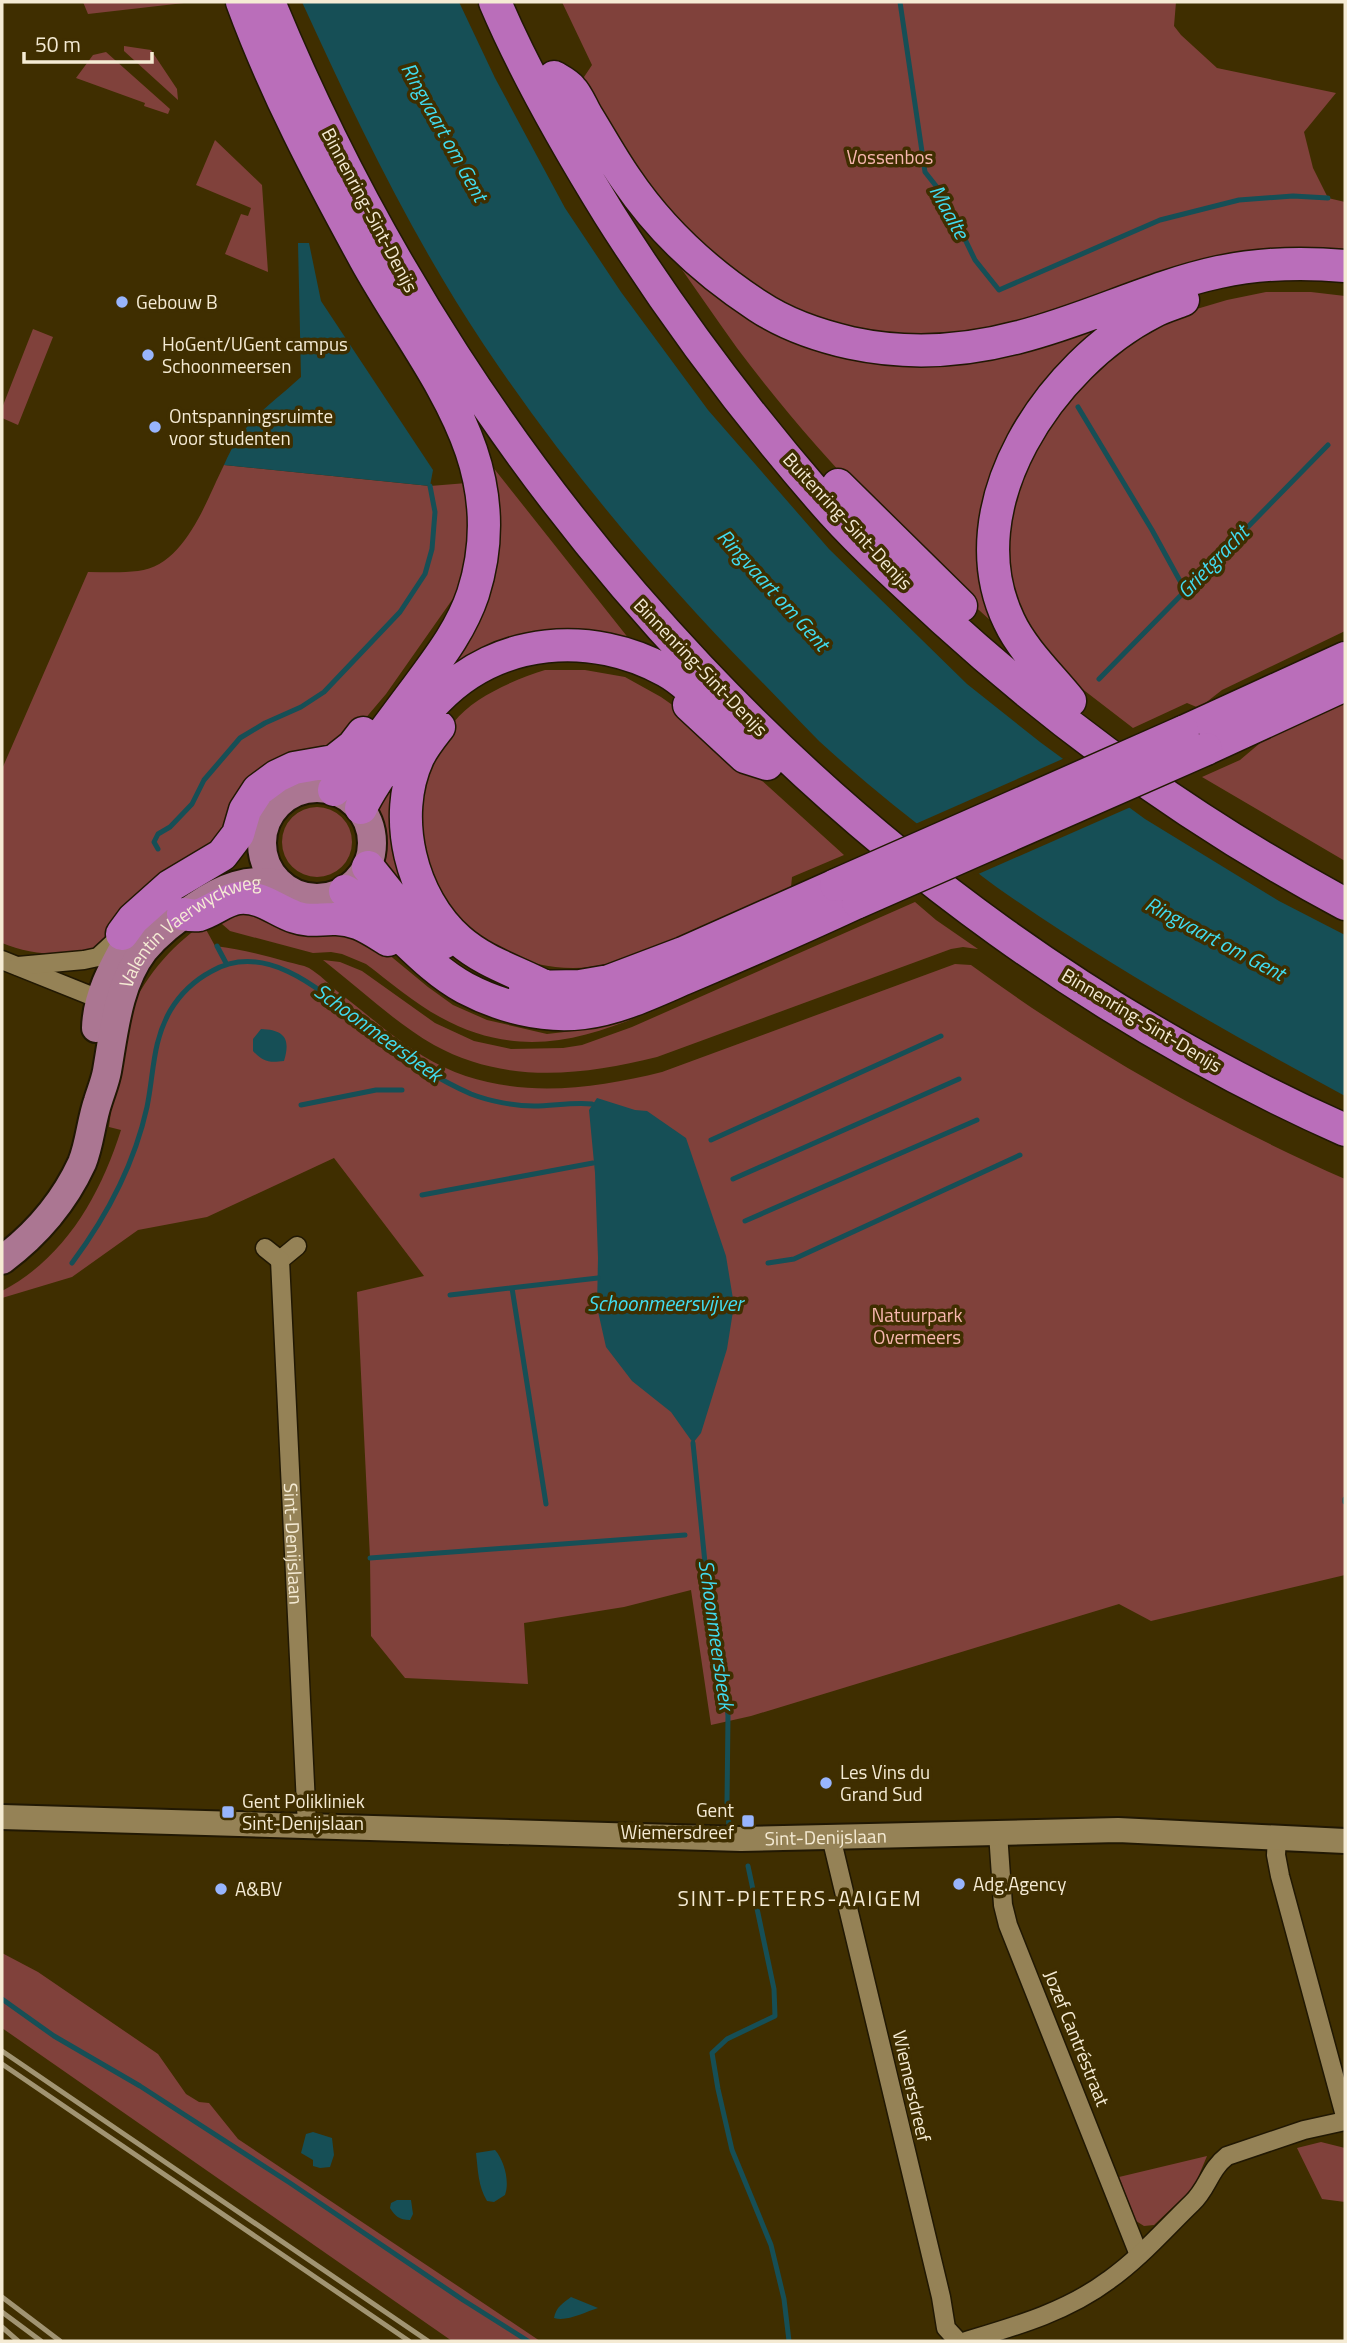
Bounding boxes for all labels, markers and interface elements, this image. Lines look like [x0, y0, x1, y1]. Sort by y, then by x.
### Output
scale bar [24, 21, 152, 65]
text: 50 m [35, 28, 81, 60]
water label: Ringvaart om Gent [393, 56, 497, 209]
street label: Binnenring-Sint-Denijs [315, 122, 426, 297]
park label: Vossenbos [847, 142, 934, 171]
water label: Maalte [922, 178, 979, 246]
place label: Gebouw B [136, 287, 218, 316]
marker: Gebouw B [114, 294, 130, 310]
place label: HoGent/UGent campus Schoonmeersen [162, 329, 348, 380]
marker: HoGent/UGent campus Schoonmeersen [140, 347, 156, 363]
place label: Ontspanningsruimte voor studenten [169, 401, 333, 452]
marker: Ontspanningsruimte voor studenten [147, 419, 163, 435]
street label: Buitenring-Sint-Denijs [777, 445, 920, 596]
water label: Grietgracht [1169, 516, 1257, 605]
water label: Ringvaart om Gent [710, 521, 839, 659]
street label: Binnenring-Sint-Denijs [627, 591, 775, 743]
street label: Valentin Vaerwyckweg [111, 867, 262, 992]
water label: Ringvaart om Gent [1140, 888, 1293, 990]
street label: Binnenring-Sint-Denijs [1056, 960, 1228, 1079]
water label: Schoonmeersbeek [308, 975, 451, 1091]
water label: Schoonmeersvijver [587, 1287, 745, 1319]
park label: Natuurpark Overmeers [872, 1300, 963, 1351]
street label: Sint-Denijslaan [277, 1482, 311, 1605]
water label: Schoonmeersbeek [691, 1558, 744, 1715]
place label: Les Vins du Grand Sud [840, 1757, 930, 1808]
marker: Les Vins du Grand Sud [818, 1775, 834, 1791]
place label: Gent Polikliniek Sint-Denijslaan [242, 1786, 365, 1837]
place label: Gent Wiemersdreef [621, 1795, 735, 1846]
marker: Gent Polikliniek Sint-Denijslaan [220, 1804, 236, 1820]
marker: Gent Wiemersdreef [740, 1813, 756, 1829]
street label: Sint-Denijslaan [764, 1821, 887, 1852]
place label: Adg.Agency [973, 1869, 1066, 1898]
place label: A&BV [235, 1874, 282, 1903]
marker: Adg.Agency [951, 1876, 967, 1892]
marker: A&BV [213, 1881, 229, 1897]
district label: SINT-PIETERS-AAIGEM [677, 1882, 923, 1914]
street label: Jozef Cantréstraat [1037, 1965, 1118, 2111]
street label: Wiemersdreef [886, 2027, 940, 2145]

